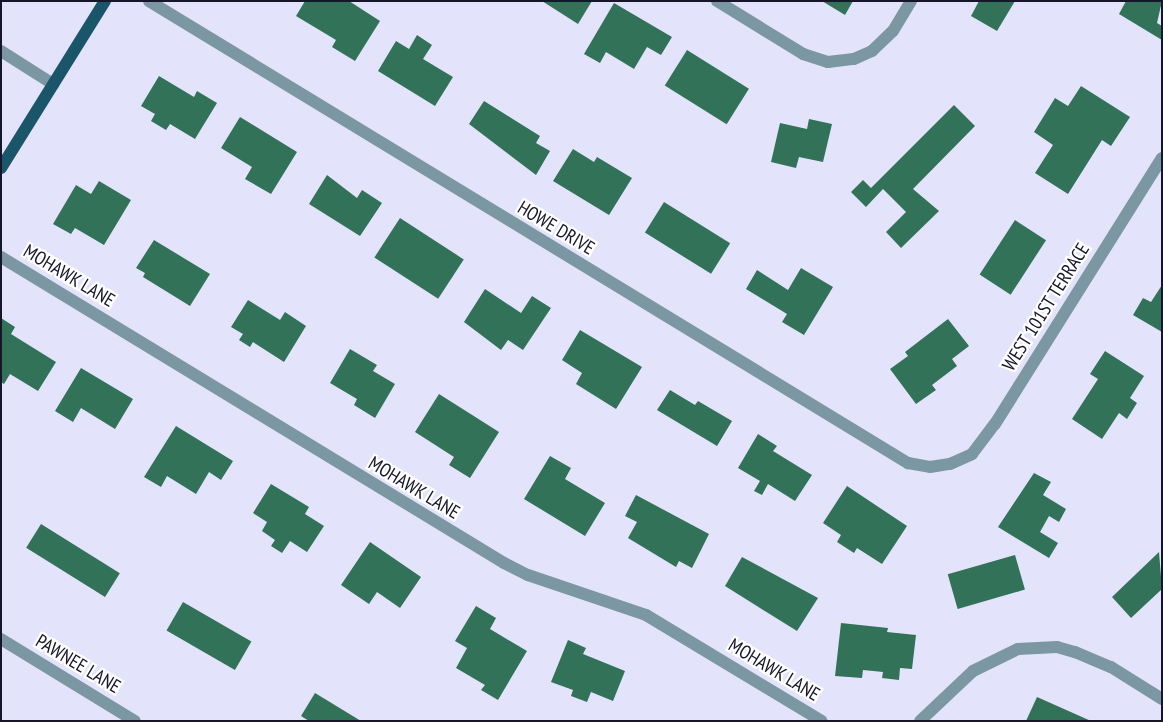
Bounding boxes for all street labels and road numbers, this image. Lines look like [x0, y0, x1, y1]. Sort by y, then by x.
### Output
street label: HOWE DRIVE [513, 196, 599, 260]
street label: WEST 101ST TERRACE [997, 238, 1095, 376]
street label: MOHAWK LANE [19, 240, 119, 312]
street label: MOHAWK LANE [364, 452, 464, 524]
street label: PAWNEE LANE [32, 630, 124, 698]
street label: MOHAWK LANE [724, 634, 824, 706]

